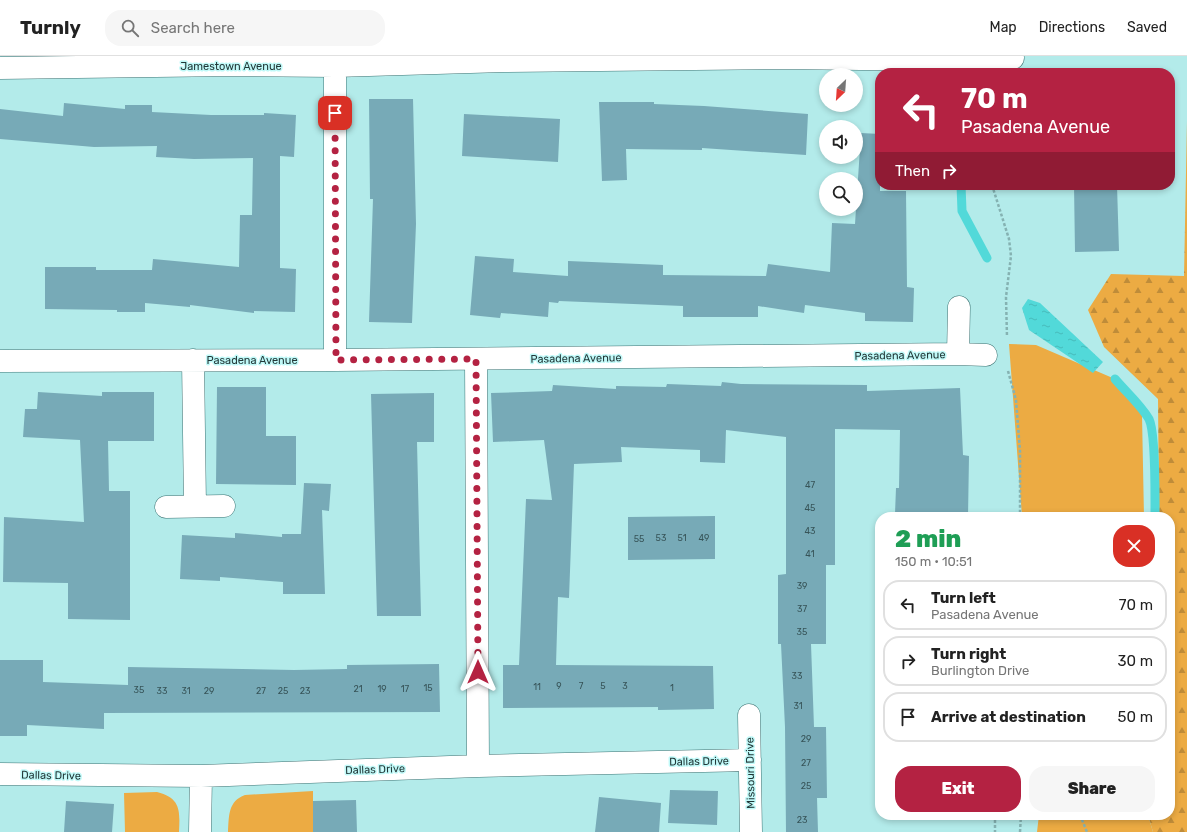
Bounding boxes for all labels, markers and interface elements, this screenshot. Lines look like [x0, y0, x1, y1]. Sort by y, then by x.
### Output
search box [105, 10, 385, 46]
text: Turnly [20, 16, 81, 39]
icon: search [119, 17, 141, 39]
text: Search here [151, 19, 235, 37]
text: Map [990, 19, 1017, 36]
text: Directions [1039, 19, 1105, 36]
text: Saved [1127, 19, 1167, 36]
street label: Jamestown Avenue [180, 60, 282, 73]
north arrow [819, 68, 863, 112]
map controls [819, 68, 863, 216]
text: 70 m [961, 82, 1028, 115]
icon: left [895, 84, 947, 136]
pin [318, 96, 352, 130]
icon: arrive [324, 102, 346, 124]
text: Pasadena Avenue [961, 116, 1110, 138]
button: sound [819, 120, 863, 164]
icon: right [938, 160, 960, 182]
text: Then [895, 162, 930, 180]
button: search [819, 172, 863, 216]
street label: Pasadena Avenue [854, 348, 946, 363]
street label: Pasadena Avenue [530, 351, 622, 366]
street label: Pasadena Avenue [206, 354, 298, 367]
house number: 47 [805, 480, 815, 490]
house number: 45 [805, 503, 815, 513]
text: 2 min [895, 525, 961, 553]
button: close [1113, 525, 1155, 567]
house number: 43 [805, 526, 816, 536]
house number: 53 [656, 533, 666, 543]
house number: 51 [677, 533, 687, 543]
house number: 49 [699, 533, 709, 543]
house number: 55 [634, 534, 644, 544]
house number: 41 [805, 549, 815, 559]
text: 150 m · 10:51 [895, 554, 972, 569]
house number: 39 [797, 581, 807, 591]
text: Turn left [931, 589, 996, 607]
icon: left [897, 594, 919, 616]
text: 70 m [1119, 596, 1153, 614]
house number: 37 [797, 604, 807, 614]
text: Pasadena Avenue [931, 607, 1039, 622]
house number: 35 [797, 627, 807, 637]
text: Turn right [931, 645, 1006, 663]
icon: right [897, 650, 919, 672]
position arrow [457, 651, 499, 693]
text: 30 m [1117, 652, 1153, 670]
text: Burlington Drive [931, 663, 1029, 678]
house number: 33 [792, 671, 802, 681]
house number: 9 [556, 681, 562, 691]
house number: 7 [579, 681, 584, 691]
house number: 5 [600, 681, 606, 691]
house number: 3 [622, 681, 628, 691]
house number: 11 [533, 682, 541, 692]
house number: 15 [423, 683, 433, 693]
house number: 1 [670, 683, 674, 693]
house number: 21 [353, 684, 363, 694]
house number: 19 [377, 684, 387, 694]
house number: 17 [401, 684, 410, 694]
house number: 35 [134, 685, 144, 695]
house number: 33 [157, 686, 167, 696]
house number: 31 [181, 686, 191, 696]
house number: 29 [204, 686, 214, 696]
house number: 27 [256, 686, 266, 696]
house number: 25 [278, 686, 288, 696]
house number: 23 [300, 686, 310, 696]
house number: 31 [793, 701, 803, 711]
icon: arrive [897, 706, 919, 728]
text: Arrive at destination [931, 708, 1086, 726]
text: 50 m [1118, 708, 1153, 726]
house number: 29 [801, 734, 811, 744]
street label: Missouri Drive [743, 737, 758, 809]
street label: Dallas Drive [669, 754, 729, 769]
house number: 27 [801, 758, 811, 768]
street label: Dallas Drive [345, 762, 405, 777]
button: Exit [895, 766, 1021, 812]
button: Share [1029, 766, 1155, 812]
street label: Dallas Drive [21, 768, 81, 783]
house number: 25 [801, 781, 811, 791]
house number: 23 [797, 815, 807, 825]

